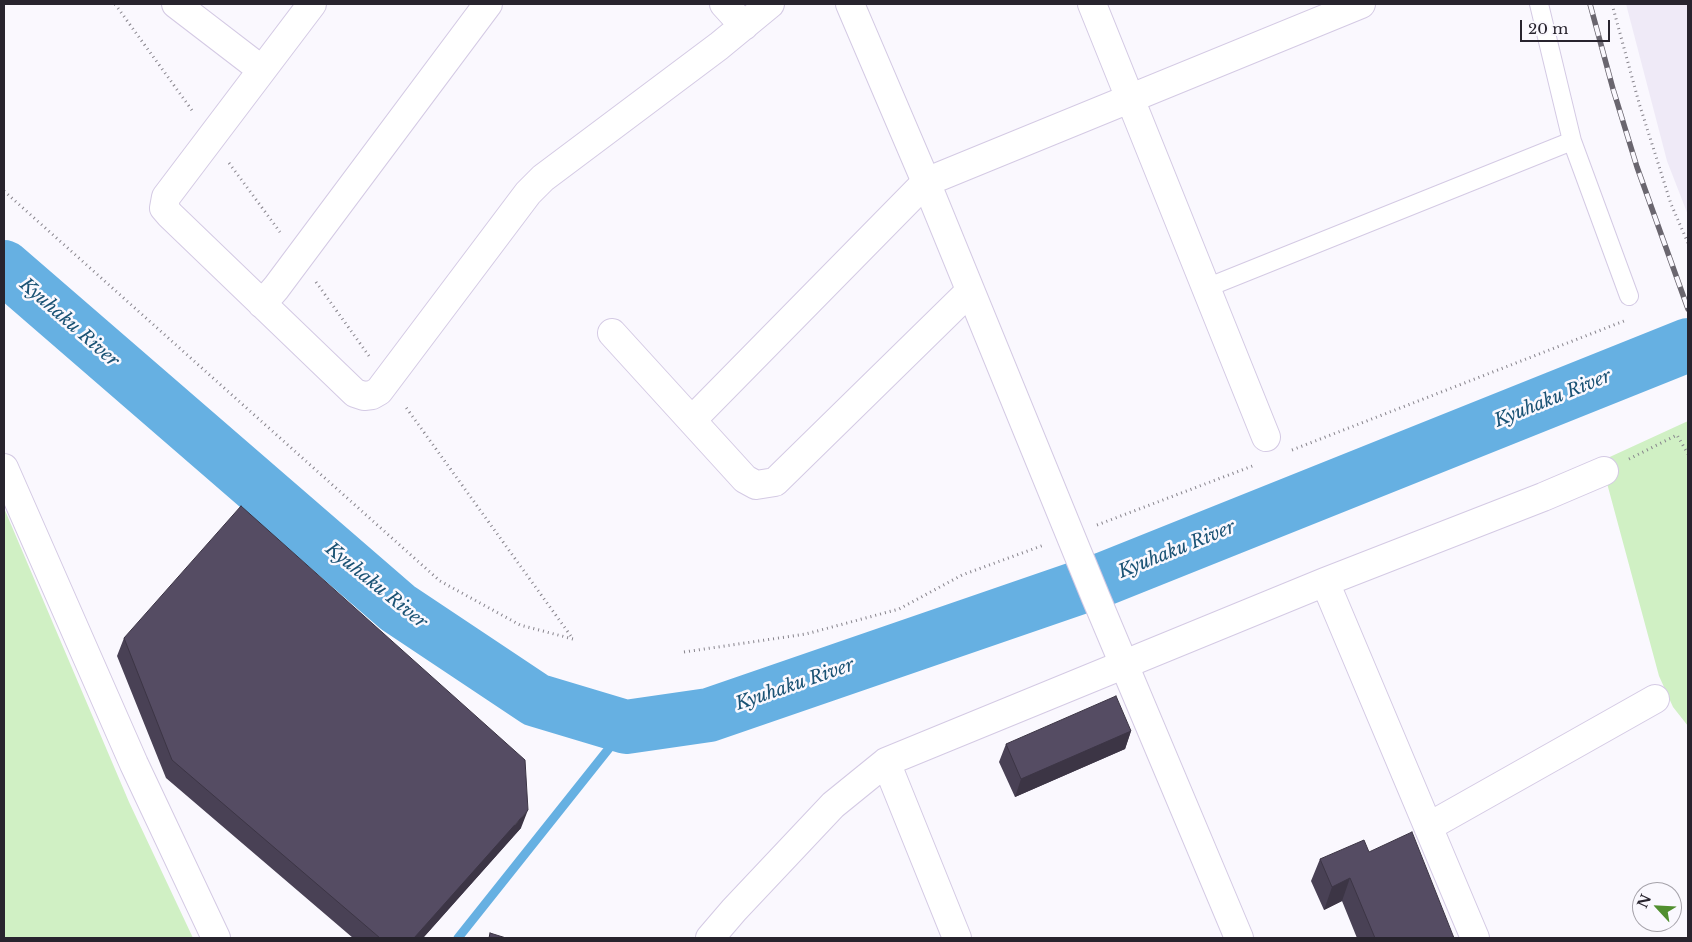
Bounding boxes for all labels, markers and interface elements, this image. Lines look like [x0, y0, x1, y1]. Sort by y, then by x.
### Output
scale bar [1522, 10, 1612, 42]
text: 20 m [1528, 19, 1568, 38]
water label: Kyuhaku River [15, 274, 123, 372]
water label: Kyuhaku River [1491, 366, 1615, 432]
water label: Kyuhaku River [1115, 517, 1239, 583]
water label: Kyuhaku River [321, 539, 431, 633]
water label: Kyuhaku River [733, 655, 857, 715]
north arrow [1632, 882, 1682, 932]
text: N [1633, 891, 1655, 911]

